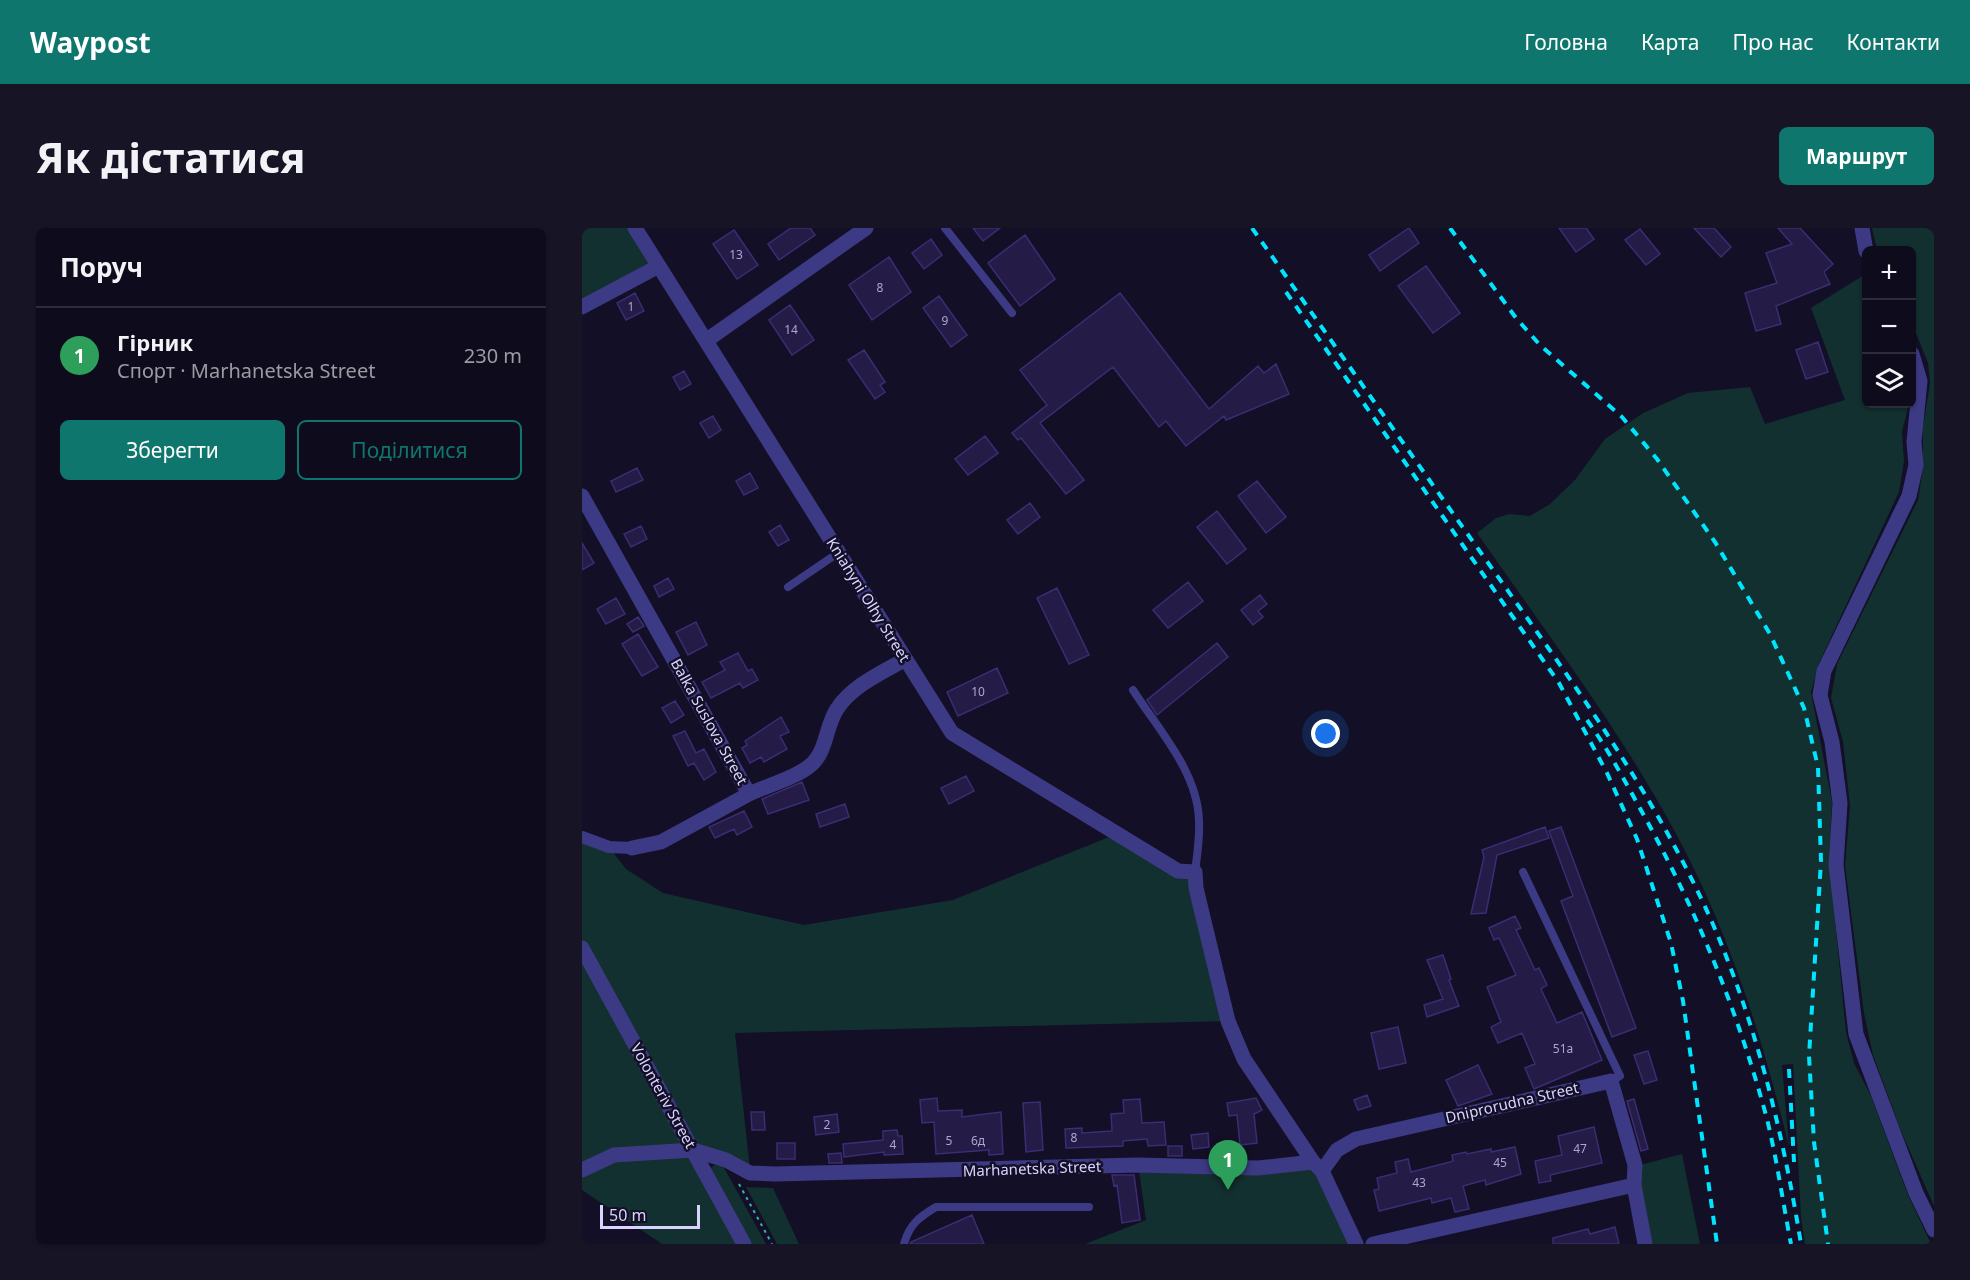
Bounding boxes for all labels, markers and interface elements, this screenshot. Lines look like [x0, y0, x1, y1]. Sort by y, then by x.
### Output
text: Waypost [30, 23, 151, 61]
text: Головна [1524, 28, 1608, 56]
text: Карта [1641, 28, 1699, 56]
text: Про нас [1732, 28, 1814, 56]
text: Контакти [1847, 28, 1940, 56]
button: Маршрут [1779, 127, 1934, 185]
text: Як дістатися [36, 128, 305, 185]
house number: 13 [729, 246, 743, 263]
map controls [1862, 246, 1916, 408]
button: + [1862, 246, 1916, 300]
text: Поруч [60, 249, 143, 285]
house number: 8 [877, 279, 884, 296]
house number: 1 [628, 298, 634, 315]
button: − [1862, 300, 1916, 354]
house number: 9 [942, 312, 949, 329]
house number: 14 [784, 321, 798, 338]
text: Гірник [117, 327, 193, 357]
text: 1 [74, 342, 85, 369]
text: 230 m [464, 342, 522, 369]
button: layers [1862, 354, 1916, 408]
text: Спорт · Marhanetska Street [117, 357, 375, 384]
button: Зберегти [60, 420, 285, 480]
button: Поділитися [297, 420, 522, 480]
street label: Kniahyni Olhy Street [822, 533, 916, 666]
street label: Balka Suslova Street [667, 655, 753, 789]
house number: 10 [971, 683, 985, 700]
your location [1311, 719, 1340, 748]
street label: Volonteriv Street [627, 1039, 701, 1152]
house number: 51а [1553, 1040, 1573, 1057]
street label: Dniprorudna Street [1443, 1077, 1581, 1127]
house number: 2 [824, 1116, 831, 1133]
house number: 8 [1071, 1129, 1078, 1146]
house number: 5 [946, 1132, 953, 1149]
house number: 6д [971, 1132, 986, 1149]
house number: 4 [890, 1136, 897, 1153]
pin: 1 [1208, 1140, 1248, 1190]
house number: 47 [1573, 1140, 1587, 1157]
house number: 45 [1493, 1154, 1507, 1171]
street label: Marhanetska Street [962, 1156, 1102, 1180]
house number: 43 [1412, 1174, 1426, 1191]
scale bar [600, 1202, 700, 1230]
text: 50 m [609, 1204, 646, 1226]

